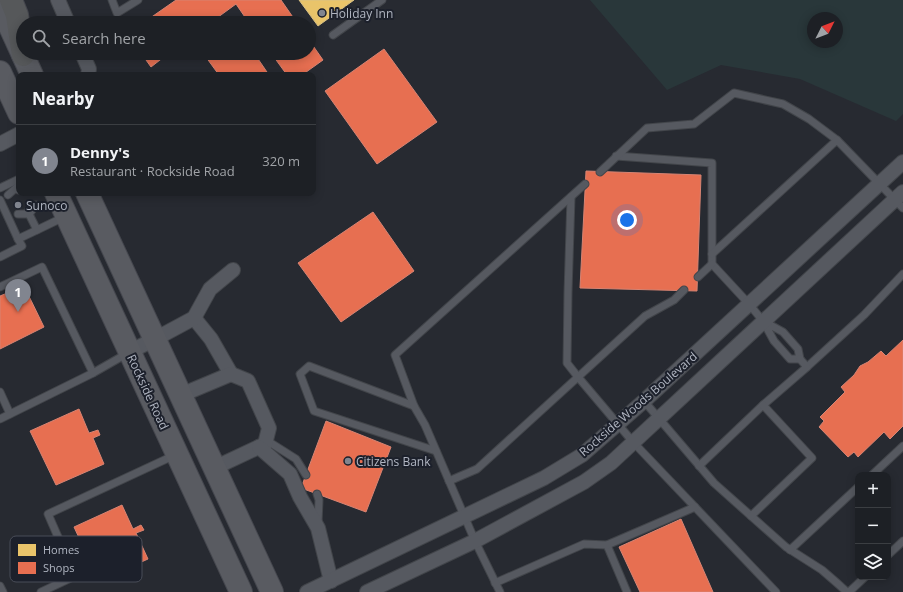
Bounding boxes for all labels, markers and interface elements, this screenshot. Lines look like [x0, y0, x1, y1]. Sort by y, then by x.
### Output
place label: Holiday Inn [330, 5, 393, 22]
marker: Holiday Inn [317, 8, 327, 18]
north arrow [807, 12, 843, 48]
search box [16, 16, 316, 60]
icon: search [30, 27, 52, 49]
text: Search here [62, 28, 146, 48]
text: Nearby [32, 87, 94, 110]
text: Denny's [70, 142, 130, 162]
text: 1 [41, 152, 49, 170]
text: 320 m [262, 152, 300, 170]
text: Restaurant · Rockside Road [70, 162, 235, 180]
place label: Sunoco [26, 197, 67, 214]
marker: Sunoco [13, 200, 23, 210]
your location [617, 210, 637, 230]
pin: 1 [5, 279, 31, 312]
street label: Rockside Woods Boulevard [575, 348, 701, 460]
street label: Rockside Road [123, 352, 173, 432]
place label: Citizens Bank [356, 453, 431, 470]
marker: Citizens Bank [343, 456, 353, 466]
map controls [855, 472, 891, 580]
button: + [855, 472, 891, 508]
button: − [855, 508, 891, 544]
legend [10, 536, 142, 582]
text: Homes [43, 542, 79, 557]
button: layers [855, 544, 891, 580]
text: Shops [43, 560, 74, 575]

